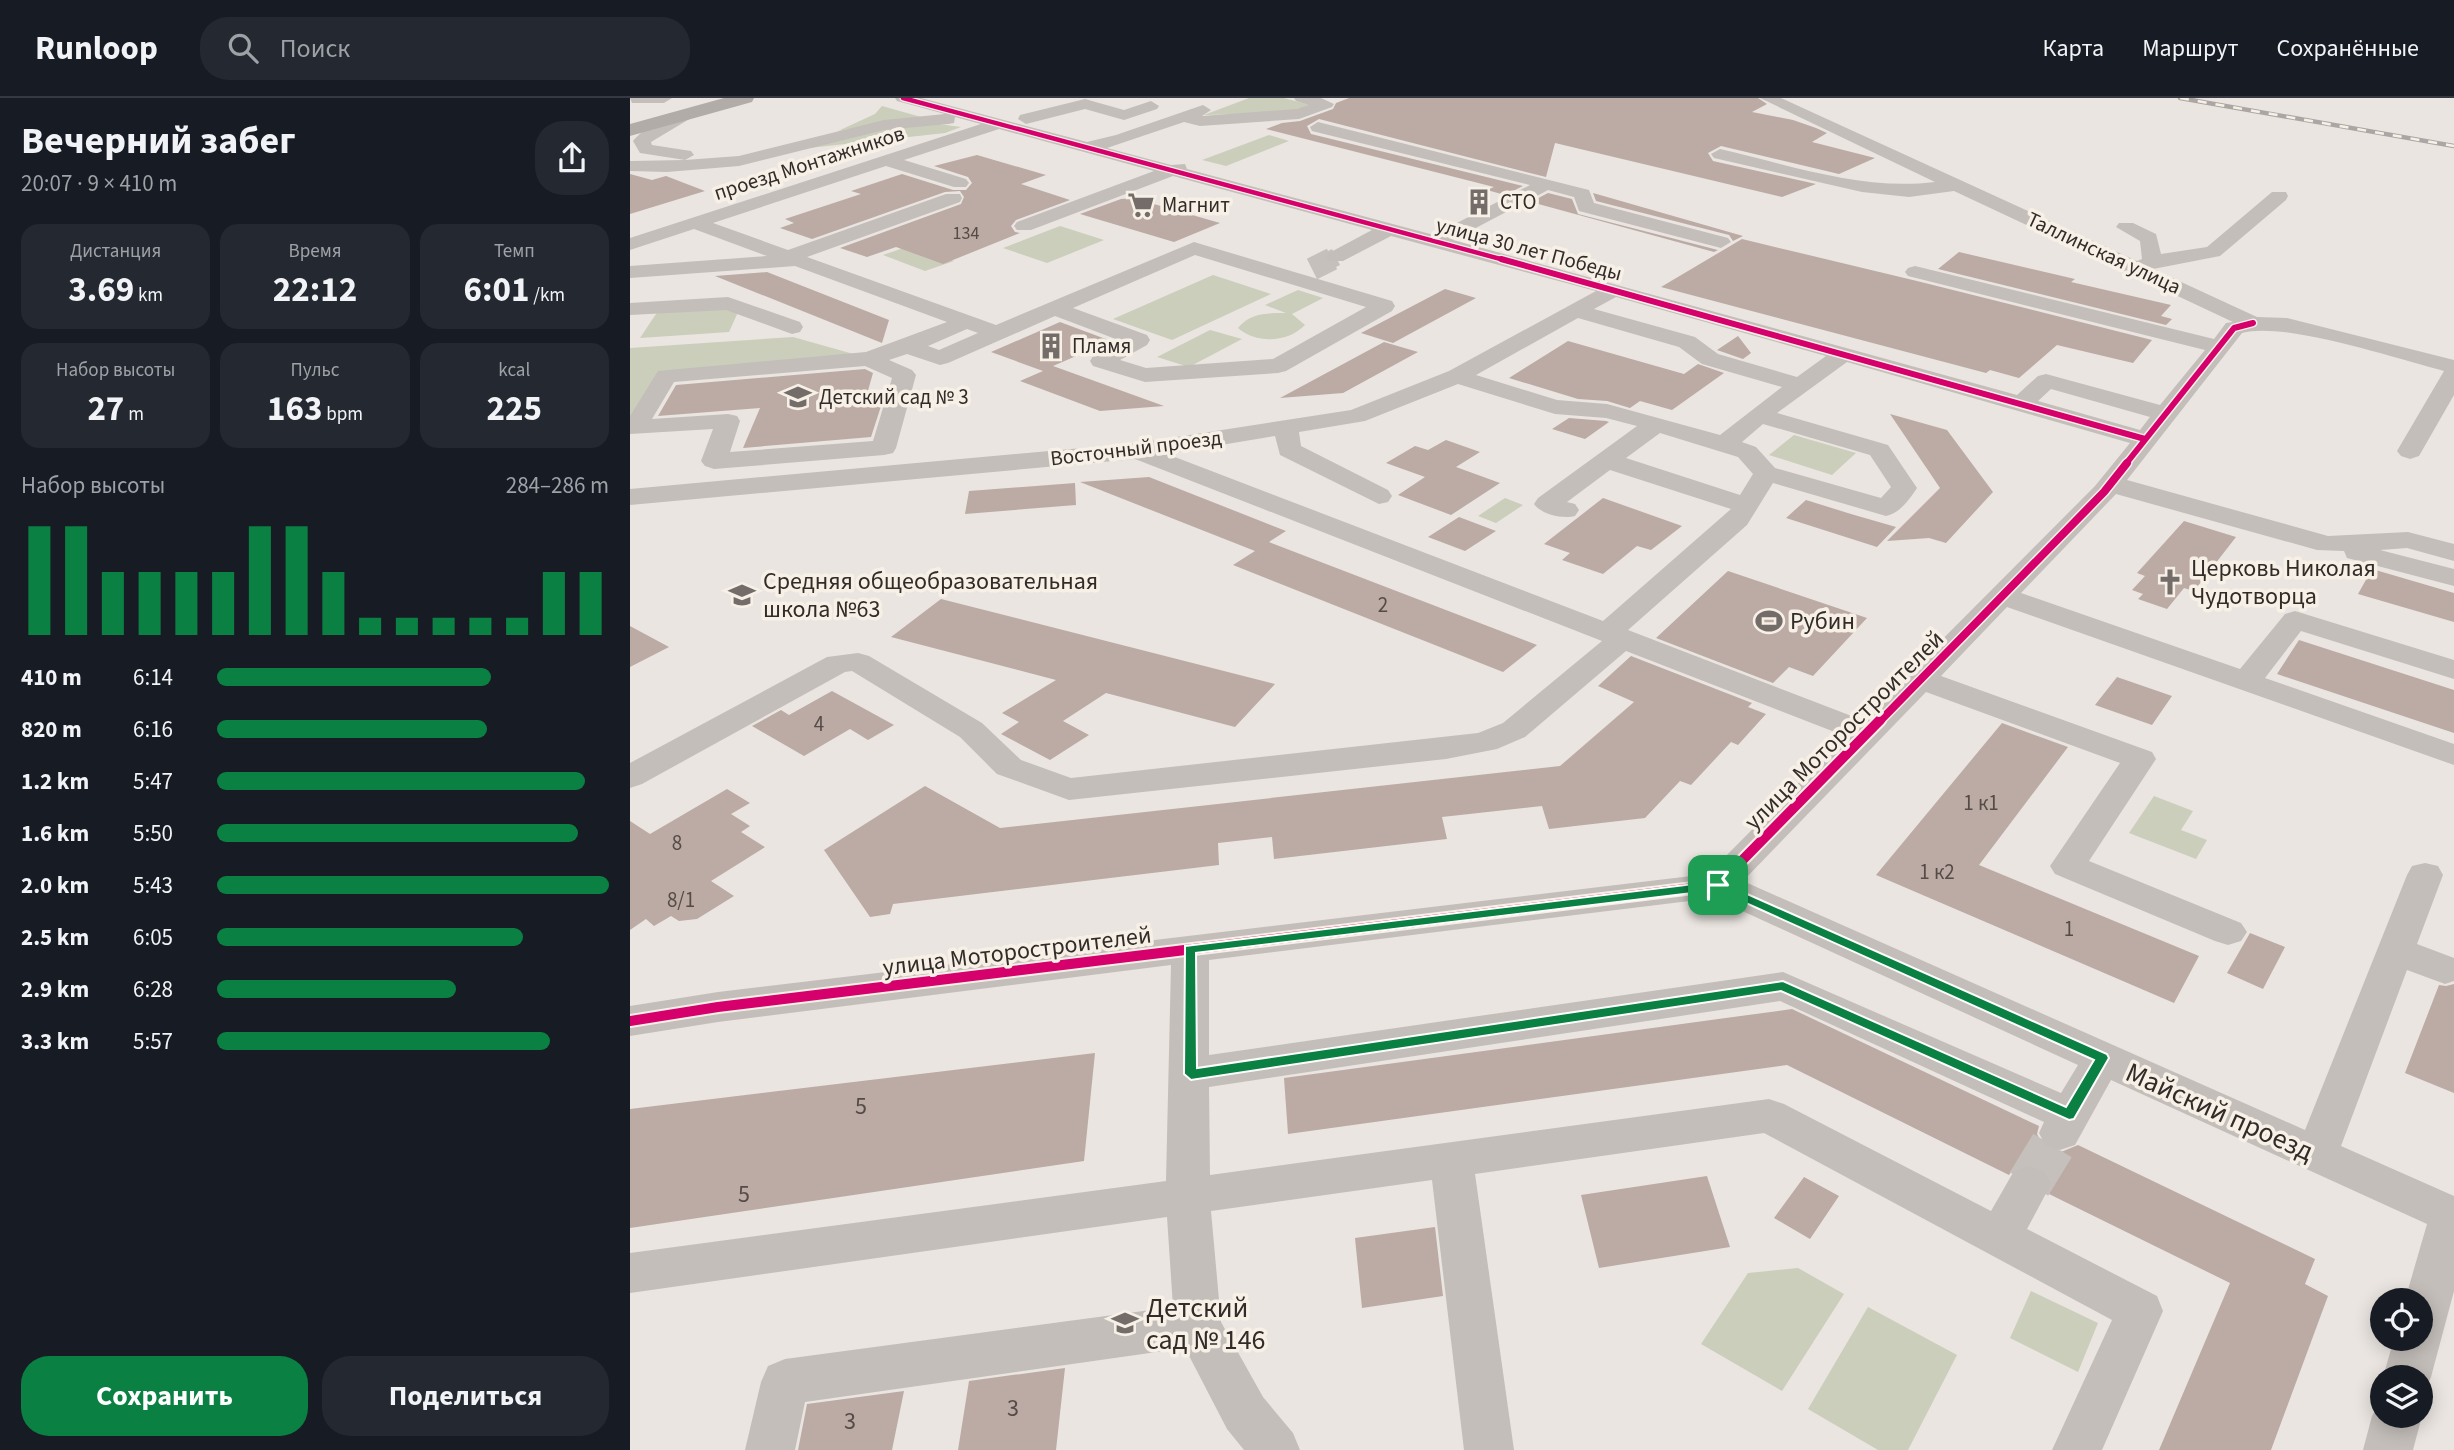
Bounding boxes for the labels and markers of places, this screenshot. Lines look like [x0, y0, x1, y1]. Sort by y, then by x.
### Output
building icon: СТО [1464, 187, 1494, 217]
place label: СТО [1500, 187, 1536, 217]
supermarket icon: Магнит [1126, 190, 1156, 220]
place label: Магнит [1162, 190, 1230, 220]
building icon: Пламя [1036, 331, 1066, 361]
place label: Пламя [1072, 331, 1131, 361]
school or university icon: Детский сад № 3 [783, 382, 813, 412]
place label: Детский сад № 3 [819, 382, 969, 412]
place label: Церковь Николая Чудотворца [2191, 551, 2376, 614]
place label: Средняя общеобразовательная школа №63 [763, 564, 1098, 627]
church icon: Церковь Николая Чудотворца [2155, 567, 2185, 597]
school or university icon: Средняя общеобразовательная школа №63 [727, 580, 757, 610]
place label: Рубин [1790, 604, 1855, 639]
sports icon: Рубин [1754, 606, 1784, 636]
pin [1688, 855, 1748, 915]
place label: Детский сад № 146 [1146, 1288, 1265, 1360]
school or university icon: Детский сад № 146 [1110, 1308, 1140, 1338]

